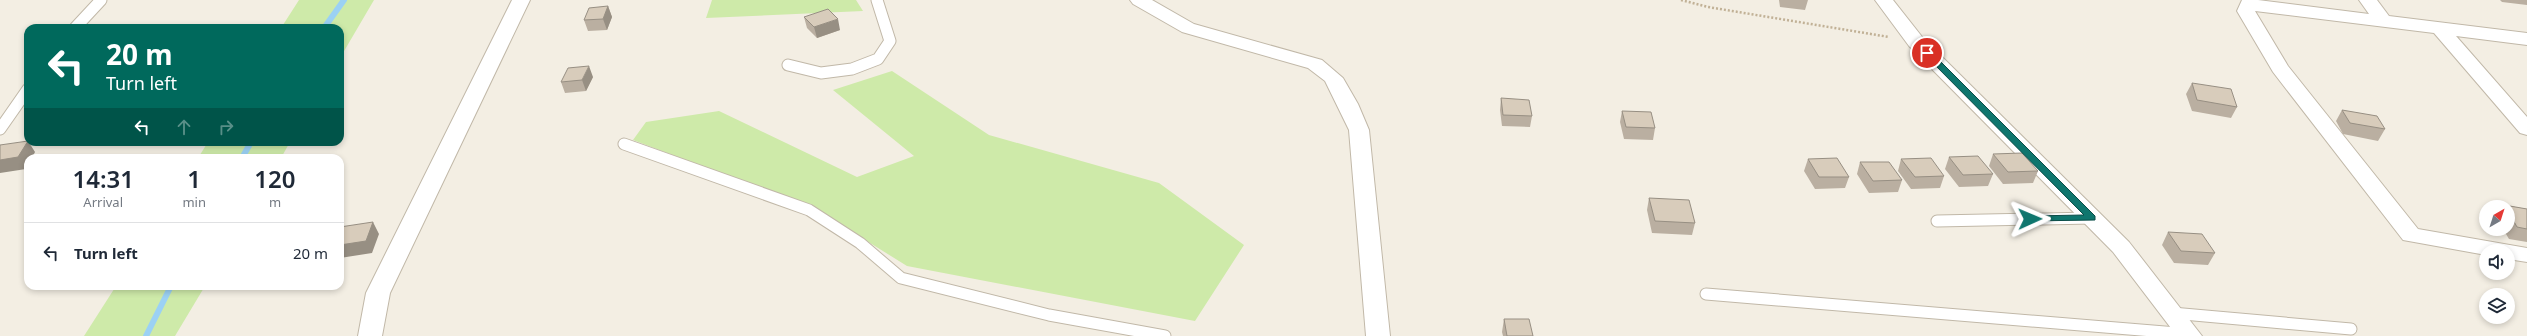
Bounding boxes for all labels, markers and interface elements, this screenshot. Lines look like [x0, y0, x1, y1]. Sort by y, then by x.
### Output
text: 20 m [106, 35, 173, 73]
pin [1910, 36, 1944, 70]
icon: left [40, 40, 92, 92]
icon: arrive [1916, 42, 1938, 64]
text: Turn left [106, 71, 177, 95]
icon: left [131, 116, 153, 138]
icon: ahead [173, 116, 195, 138]
icon: right [215, 116, 237, 138]
text: 14:31 [72, 162, 134, 195]
text: 1 [187, 162, 201, 195]
text: 120 [254, 162, 296, 195]
text: Arrival [83, 193, 123, 211]
text: min [182, 193, 206, 211]
text: m [269, 193, 281, 211]
position arrow [2009, 198, 2051, 240]
north arrow [2479, 200, 2515, 236]
map controls [2479, 200, 2515, 324]
icon: left [40, 242, 62, 264]
text: Turn left [74, 243, 138, 263]
text: 20 m [293, 243, 328, 263]
button: sound [2479, 244, 2515, 280]
button: layers [2479, 288, 2515, 324]

